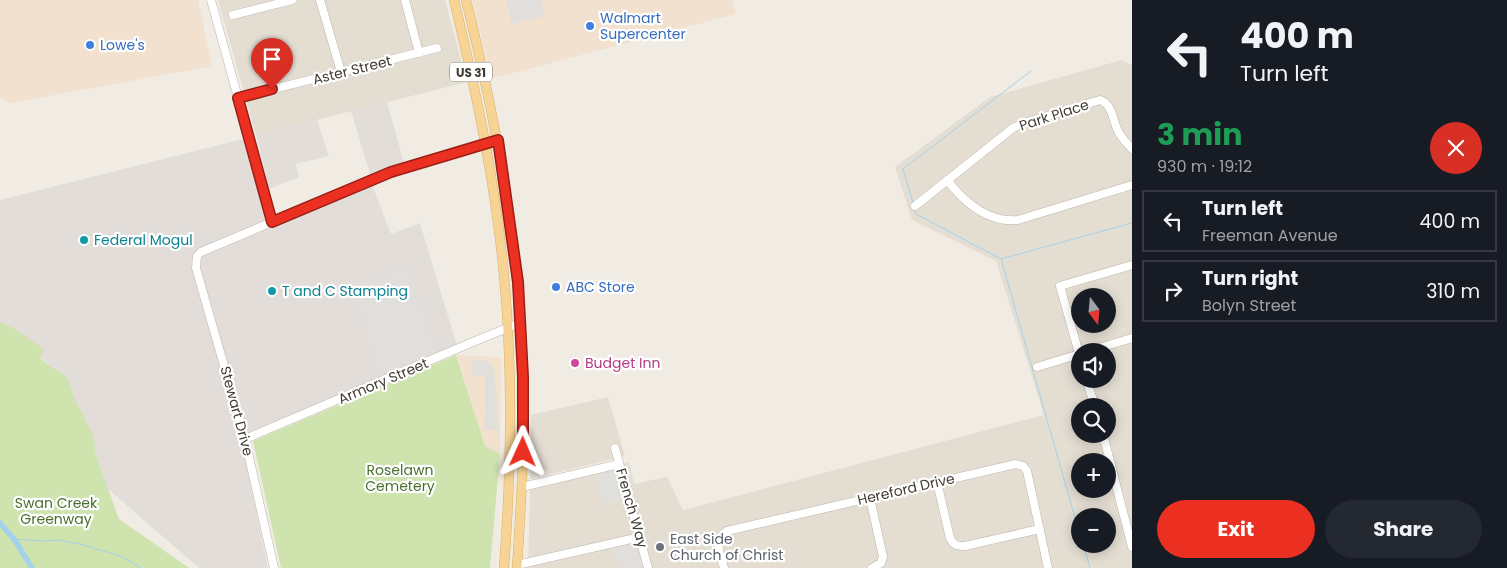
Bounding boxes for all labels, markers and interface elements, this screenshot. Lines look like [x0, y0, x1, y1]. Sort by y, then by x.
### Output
place label: Walmart Supercenter [600, 8, 686, 44]
text: 400 m [1240, 11, 1354, 60]
marker: Walmart Supercenter [584, 20, 596, 32]
icon: left [1157, 20, 1222, 85]
place label: Lowe's [100, 35, 145, 55]
pin [251, 38, 293, 89]
marker: Lowe's [84, 39, 96, 51]
icon: arrive [258, 45, 286, 73]
street label: Aster Street [311, 51, 393, 89]
text: Turn left [1240, 58, 1328, 89]
road number: US 31 [450, 62, 492, 82]
street label: Park Place [1017, 94, 1092, 136]
text: 3 min [1157, 113, 1242, 156]
button: close [1430, 122, 1482, 174]
text: 930 m · 19:12 [1157, 155, 1252, 178]
text: Turn left [1202, 195, 1283, 222]
icon: left [1159, 207, 1187, 235]
text: 400 m [1420, 208, 1480, 235]
text: Freeman Avenue [1202, 224, 1338, 247]
place label: Federal Mogul [94, 230, 193, 250]
marker: Federal Mogul [78, 234, 90, 246]
text: Turn right [1202, 265, 1298, 292]
place label: ABC Store [566, 277, 635, 297]
icon: right [1159, 277, 1187, 305]
text: 310 m [1426, 278, 1480, 305]
place label: T and C Stamping [282, 281, 408, 301]
marker: ABC Store [550, 281, 562, 293]
marker: T and C Stamping [266, 285, 278, 297]
north arrow [1071, 288, 1116, 332]
map controls [1071, 288, 1116, 553]
text: Bolyn Street [1202, 294, 1296, 317]
button: sound [1071, 343, 1116, 388]
street label: Armory Street [335, 353, 431, 409]
place label: Budget Inn [585, 353, 660, 373]
marker: Budget Inn [569, 357, 581, 369]
street label: Stewart Drive [215, 364, 259, 458]
button: search [1071, 398, 1116, 443]
position arrow [496, 425, 548, 477]
button: + [1071, 453, 1116, 498]
park label: Roselawn Cemetery [365, 460, 435, 496]
street label: French Way [611, 466, 653, 550]
street label: Hereford Drive [855, 468, 957, 510]
park label: Swan Creek Greenway [15, 493, 98, 529]
button: Exit [1157, 500, 1315, 558]
button: Share [1325, 500, 1482, 558]
button: − [1071, 508, 1116, 553]
place label: East Side Church of Christ [670, 529, 783, 565]
marker: East Side Church of Christ [654, 541, 666, 553]

